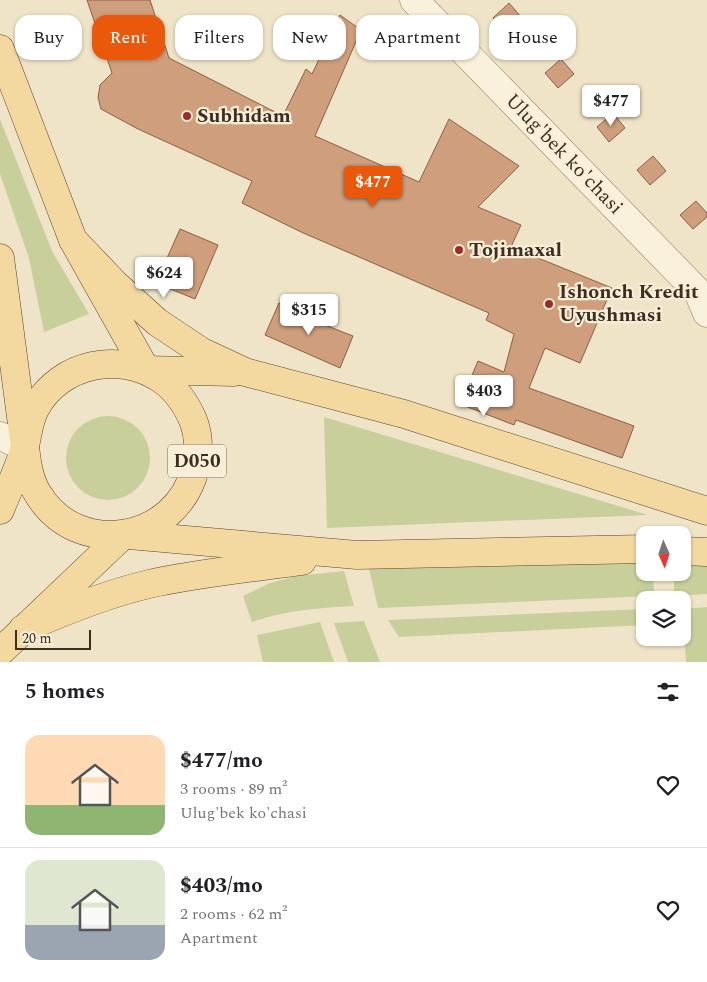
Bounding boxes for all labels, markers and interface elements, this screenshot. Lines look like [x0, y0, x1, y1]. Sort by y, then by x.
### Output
chip: Buy [15, 15, 82, 60]
chip: Rent [92, 15, 165, 60]
chip: Filters [175, 15, 263, 60]
chip: New [273, 15, 346, 60]
chip: Apartment [356, 15, 479, 60]
chip: House [489, 15, 576, 60]
pin: $477 [581, 84, 641, 127]
street label: Ulug'bek ko'chasi [498, 87, 630, 221]
text: $477 [593, 89, 629, 113]
place label: Subhidam [197, 101, 291, 131]
marker: Subhidam [181, 110, 193, 122]
pin: $477 [343, 166, 403, 208]
text: $477 [355, 170, 391, 194]
place label: Tojimaxal [469, 235, 562, 265]
marker: Tojimaxal [453, 244, 465, 256]
pin: $624 [134, 256, 194, 299]
text: $624 [146, 261, 182, 285]
place label: Ishonch Kredit Uyushmasi [559, 277, 699, 330]
pin: $315 [279, 294, 339, 336]
text: $315 [291, 298, 327, 322]
marker: Ishonch Kredit Uyushmasi [543, 298, 555, 310]
pin: $403 [454, 374, 514, 417]
text: $403 [466, 379, 502, 403]
road number: D050 [168, 444, 226, 478]
north arrow [636, 526, 691, 581]
map controls [636, 526, 691, 646]
button: layers [636, 591, 691, 646]
scale bar [15, 627, 91, 650]
text: 20 m [22, 628, 52, 649]
text: 5 homes [25, 676, 105, 708]
icon: filters [654, 678, 682, 706]
text: $477/mo [180, 745, 263, 777]
icon: home [65, 755, 125, 815]
icon: heart [654, 771, 682, 799]
text: 3 rooms · 89 m² [180, 777, 287, 801]
text: Ulug'bek ko'chasi [180, 801, 307, 825]
text: $403/mo [180, 870, 263, 902]
icon: home [65, 880, 125, 940]
icon: heart [654, 896, 682, 924]
text: 2 rooms · 62 m² [180, 902, 287, 926]
text: Apartment [180, 926, 258, 950]

